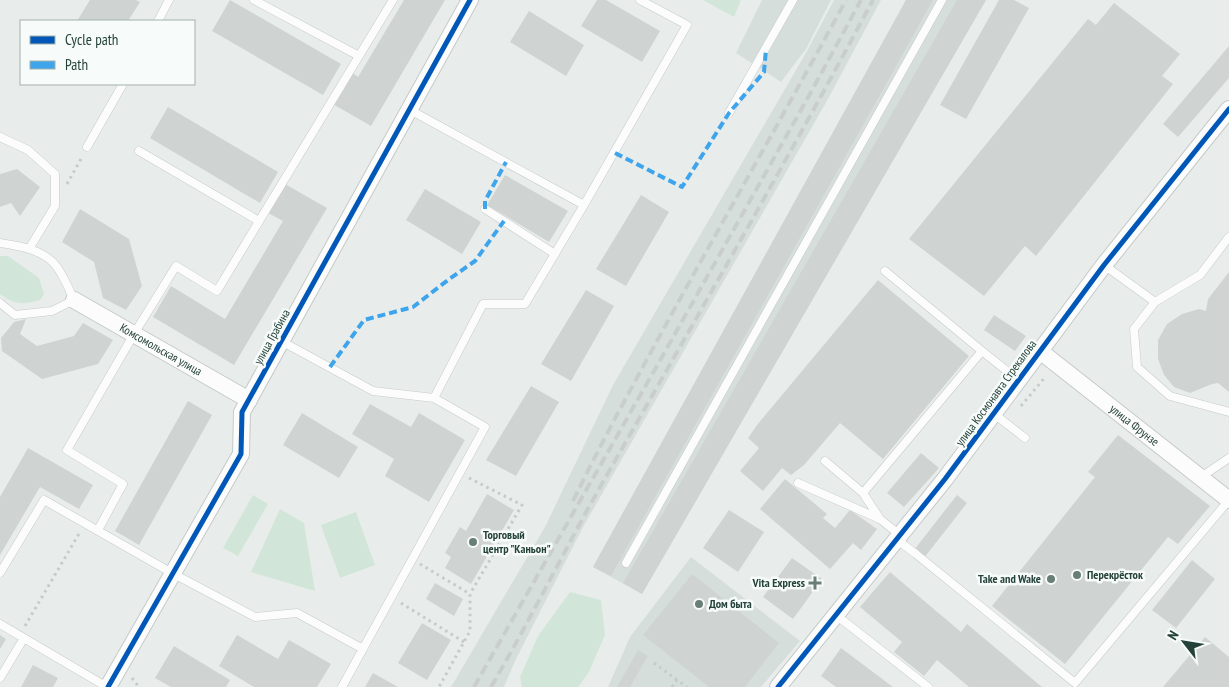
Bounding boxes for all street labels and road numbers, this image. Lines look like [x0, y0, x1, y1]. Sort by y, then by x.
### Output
street label: улица Грабина [250, 306, 293, 367]
street label: Комсомольская улица [117, 320, 205, 379]
street label: улица Космонавта Стрекалова [952, 337, 1039, 449]
street label: улица Фрунзе [1107, 401, 1162, 449]

